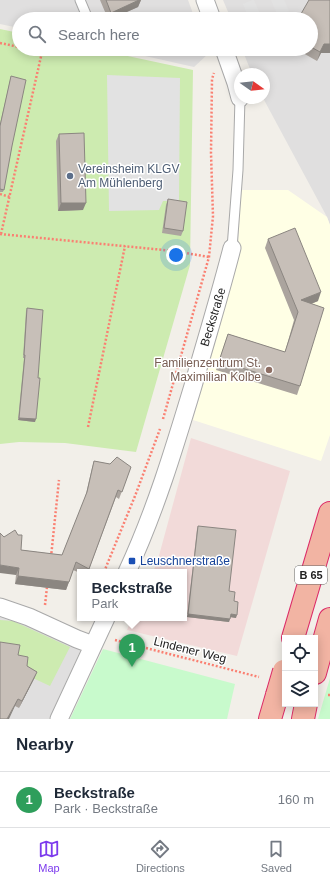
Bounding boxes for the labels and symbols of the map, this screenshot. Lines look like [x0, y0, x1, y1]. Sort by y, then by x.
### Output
north arrow [234, 68, 270, 104]
place label: Vereinsheim KLGV Am Mühlenberg [78, 162, 179, 190]
marker: Vereinsheim KLGV Am Mühlenberg [65, 171, 75, 181]
your location [166, 245, 186, 265]
street label: Beckstraße [197, 286, 229, 348]
place label: Familienzentrum St. Maximilian Kolbe [154, 356, 261, 384]
marker: Familienzentrum St. Maximilian Kolbe [264, 365, 274, 375]
place label: Leuschnerstraße [140, 554, 230, 568]
marker: Leuschnerstraße [127, 556, 137, 566]
road number: B 65 [295, 566, 327, 584]
pin: 1 [119, 634, 145, 667]
street label: Lindener Weg [152, 634, 228, 666]

